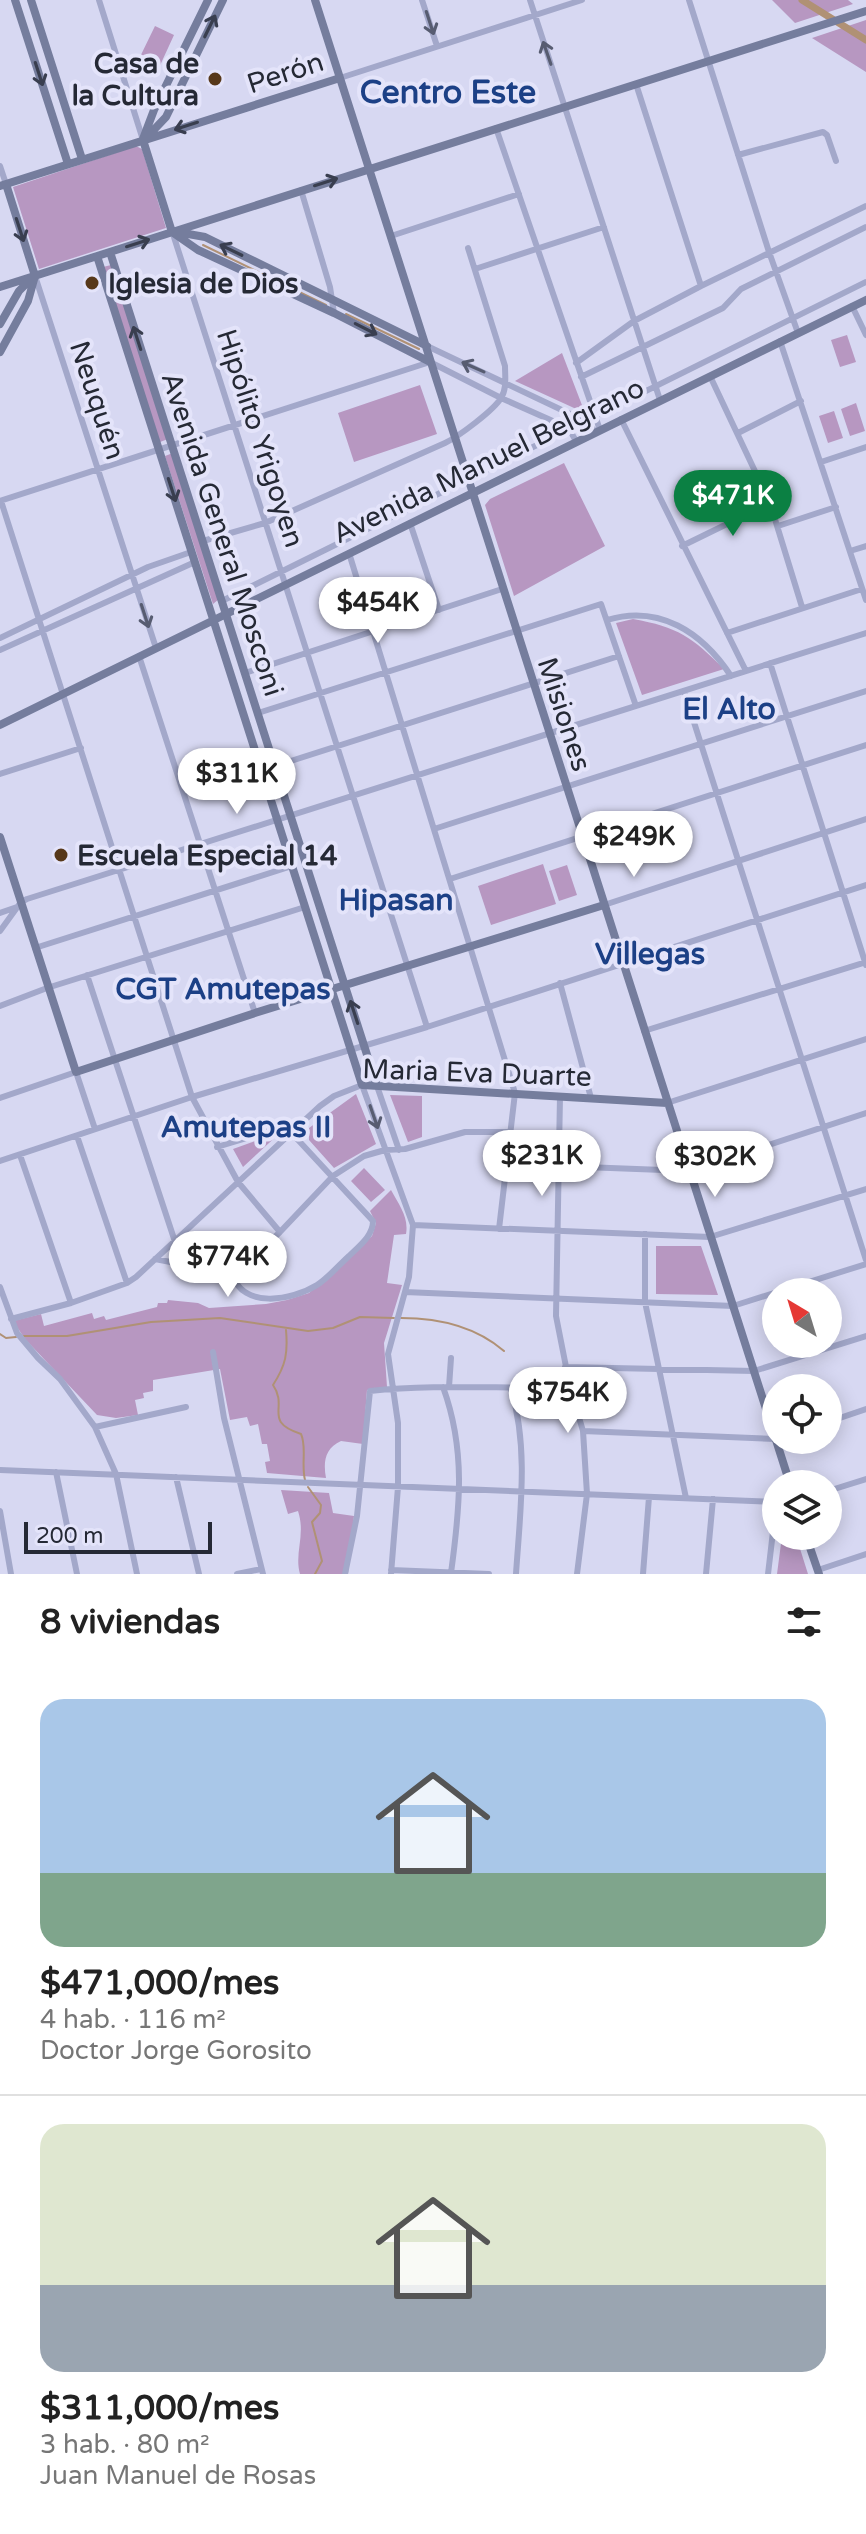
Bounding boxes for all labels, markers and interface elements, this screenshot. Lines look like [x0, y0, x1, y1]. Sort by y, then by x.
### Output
one-way arrow [423, 10, 438, 35]
one-way arrow [203, 14, 218, 38]
one-way arrow [539, 41, 554, 66]
street label: Perón [243, 45, 328, 101]
place label: Casa de la Cultura [72, 47, 199, 113]
one-way arrow [32, 61, 47, 87]
marker: Casa de la Cultura [206, 70, 224, 88]
district label: Centro Este [360, 74, 536, 112]
one-way arrow [173, 120, 198, 135]
one-way arrow [314, 174, 339, 189]
one-way arrow [14, 217, 29, 242]
one-way arrow [125, 234, 150, 249]
one-way arrow [219, 242, 243, 257]
place label: Iglesia de Dios [108, 267, 299, 301]
marker: Iglesia de Dios [83, 274, 101, 292]
one-way arrow [354, 322, 378, 338]
one-way arrow [129, 325, 144, 351]
street label: Hipólito Yrigoyen [209, 325, 311, 552]
street label: Neuquén [62, 337, 132, 464]
one-way arrow [461, 359, 485, 374]
street label: Avenida General Mosconi [154, 368, 291, 701]
street label: Avenida Manuel Belgrano [327, 371, 650, 551]
pin: $471K [677, 470, 789, 538]
one-way arrow [165, 477, 180, 502]
text: $471K [692, 480, 774, 511]
pin: $454K [322, 577, 434, 645]
text: $454K [337, 587, 419, 618]
one-way arrow [139, 603, 154, 628]
street label: Misiones [530, 653, 598, 775]
district label: El Alto [682, 691, 776, 728]
pin: $311K [181, 748, 293, 816]
text: $311K [196, 758, 278, 789]
pin: $249K [578, 811, 690, 879]
text: $249K [593, 821, 675, 852]
place label: Escuela Especial 14 [77, 839, 338, 873]
marker: Escuela Especial 14 [52, 846, 70, 864]
district label: Hipasan [338, 882, 454, 919]
district label: Villegas [595, 936, 705, 973]
district label: CGT Amutepas [115, 971, 331, 1008]
one-way arrow [345, 999, 360, 1024]
street label: Maria Eva Duarte [362, 1052, 592, 1094]
one-way arrow [367, 1104, 382, 1129]
district label: Amutepas II [160, 1109, 332, 1146]
pin: $231K [486, 1130, 598, 1198]
pin: $302K [659, 1131, 771, 1199]
text: $231K [501, 1140, 583, 1171]
text: $302K [674, 1141, 756, 1172]
pin: $774K [172, 1231, 284, 1299]
text: $774K [187, 1241, 269, 1272]
north arrow [762, 1278, 842, 1358]
map controls [762, 1278, 842, 1550]
pin: $754K [512, 1367, 624, 1435]
button: locate [762, 1374, 842, 1454]
text: $754K [527, 1377, 609, 1408]
button: layers [762, 1470, 842, 1550]
scale bar [24, 1518, 212, 1554]
text: 200 m [36, 1523, 103, 1549]
icon: filters [782, 1600, 826, 1644]
text: 8 viviendas [40, 1602, 220, 1643]
icon: home [361, 1751, 505, 1895]
text: $471,000/mes [40, 1963, 279, 2004]
text: 4 hab. · 116 m² [40, 2004, 226, 2035]
text: Doctor Jorge Gorosito [40, 2035, 312, 2066]
icon: home [361, 2176, 505, 2320]
text: $311,000/mes [40, 2388, 279, 2429]
text: 3 hab. · 80 m² [40, 2429, 210, 2460]
text: Juan Manuel de Rosas [40, 2460, 316, 2491]

